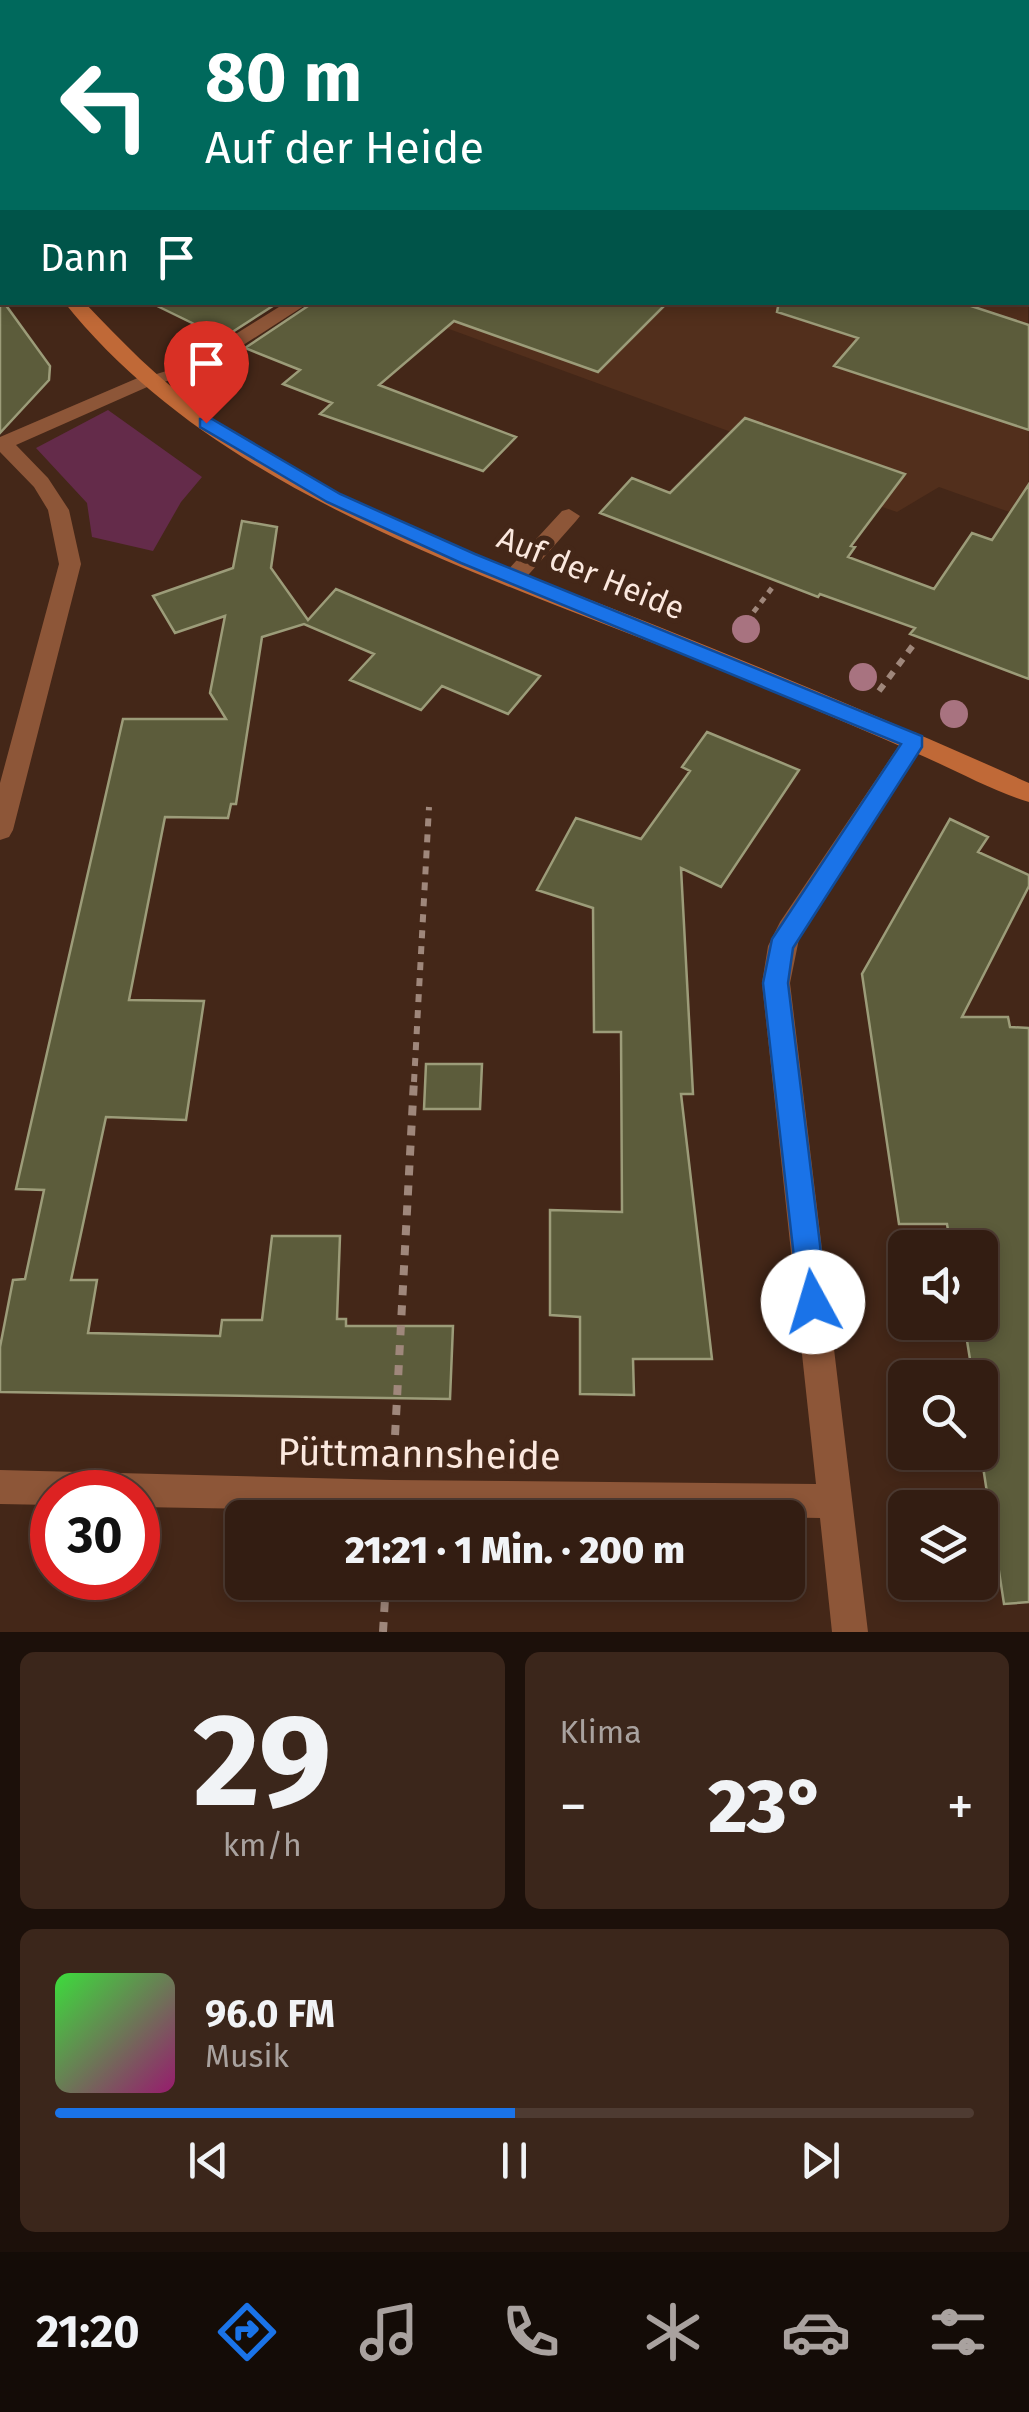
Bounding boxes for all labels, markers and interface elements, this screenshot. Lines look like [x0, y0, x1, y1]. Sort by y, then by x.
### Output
text: 80 m [205, 36, 362, 120]
icon: left [40, 40, 170, 170]
text: Auf der Heide [205, 121, 484, 175]
icon: arrive [149, 230, 204, 285]
text: Dann [40, 235, 129, 281]
pin [164, 321, 249, 424]
icon: arrive [179, 336, 234, 391]
street label: Auf der Heide [492, 518, 690, 628]
map controls [888, 1230, 998, 1600]
button: sound [888, 1230, 998, 1340]
position arrow [761, 1250, 865, 1354]
button: search [888, 1360, 998, 1470]
street label: Püttmannsheide [277, 1429, 561, 1479]
speed limit sign: 30 [30, 1470, 160, 1600]
button: layers [888, 1490, 998, 1600]
text: 21:21 · 1 Min. · 200 m [345, 1527, 685, 1573]
text: 29 [193, 1683, 332, 1839]
text: Klima [560, 1713, 642, 1751]
text: 23° [708, 1762, 825, 1852]
text: − [560, 1774, 587, 1840]
text: + [947, 1774, 974, 1840]
text: km/h [223, 1826, 302, 1864]
text: 96.0 FM [205, 1991, 335, 2037]
text: Musik [205, 2037, 289, 2075]
icon: previous [181, 2133, 236, 2188]
icon: pause [487, 2133, 542, 2188]
icon: next [793, 2133, 848, 2188]
icon: directions [212, 2297, 282, 2367]
icon: music [354, 2297, 424, 2367]
icon: phone [496, 2297, 566, 2367]
icon: climate [638, 2297, 708, 2367]
icon: car [781, 2297, 851, 2367]
icon: filters [923, 2297, 993, 2367]
text: 21:20 [36, 2305, 140, 2359]

